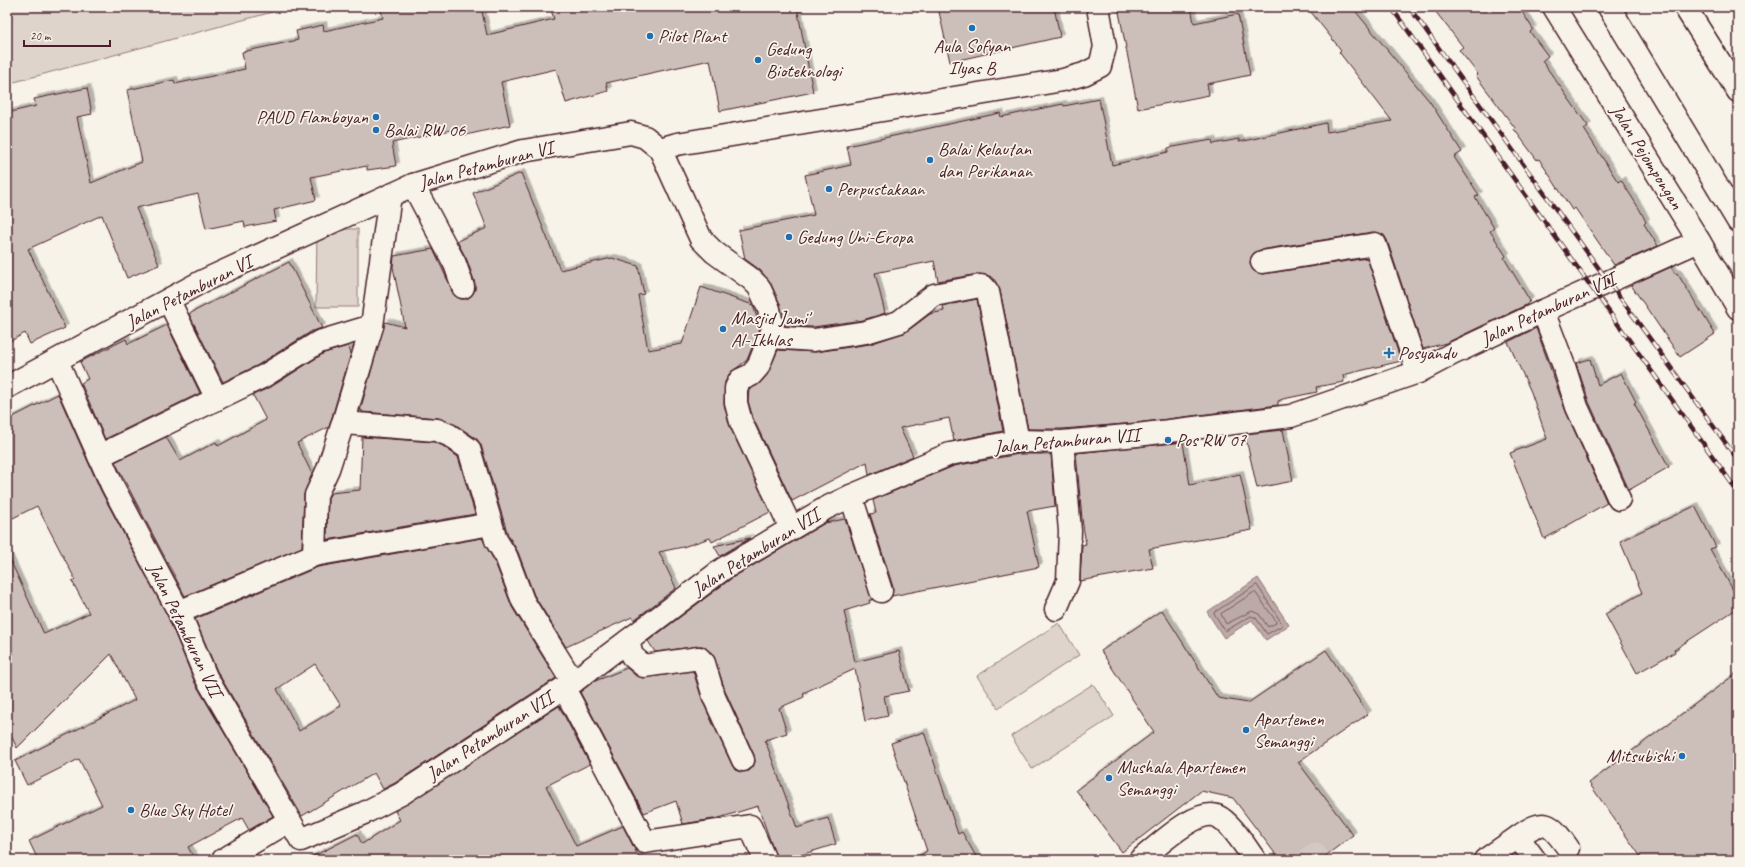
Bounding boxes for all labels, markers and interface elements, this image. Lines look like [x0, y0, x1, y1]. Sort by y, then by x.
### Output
scale bar [24, 22, 110, 48]
marker: Aula Sofyan Ilyas B [967, 23, 977, 33]
place label: Pilot Plant [658, 24, 728, 48]
text: 20 m [30, 28, 52, 44]
marker: Pilot Plant [645, 31, 655, 41]
place label: Aula Sofyan Ilyas B [934, 34, 1011, 80]
place label: Gedung Bioteknologi [766, 37, 844, 83]
marker: Gedung Bioteknologi [753, 55, 763, 65]
street label: Jalan Pejompongan [1605, 99, 1689, 214]
place label: PAUD Flamboyan [256, 105, 368, 129]
marker: PAUD Flamboyan [371, 112, 381, 122]
place label: Balai RW 06 [384, 118, 467, 142]
marker: Balai RW 06 [371, 125, 381, 135]
street label: Jalan Petamburan VI [415, 134, 560, 195]
place label: Balai Kelautan dan Perikanan [938, 137, 1034, 183]
marker: Balai Kelautan dan Perikanan [925, 155, 935, 165]
place label: Perpustakaan [837, 177, 926, 201]
marker: Perpustakaan [824, 184, 834, 194]
place label: Gedung Uni-Eropa [797, 225, 914, 249]
marker: Gedung Uni-Eropa [784, 232, 794, 242]
street label: Jalan Petamburan VI [121, 248, 260, 334]
street label: Jalan Petamburan VII [1476, 265, 1623, 351]
place label: Masjid Jami' Al-Ikhlas [731, 306, 813, 352]
marker: Masjid Jami' Al-Ikhlas [718, 324, 728, 334]
place label: Posyandu [1398, 341, 1458, 365]
marker: Posyandu [1383, 347, 1395, 359]
street label: Jalan Petamburan VII [992, 422, 1145, 459]
place label: Pos RW 07 [1176, 428, 1248, 452]
marker: Pos RW 07 [1163, 435, 1173, 445]
street label: Jalan Petamburan VII [687, 501, 828, 601]
street label: Jalan Petamburan VII [142, 558, 230, 705]
street label: Jalan Petamburan VII [421, 684, 561, 786]
place label: Apartemen Semanggi [1254, 707, 1324, 753]
marker: Apartemen Semanggi [1241, 725, 1251, 735]
place label: Mitsubishi [1606, 744, 1676, 768]
marker: Mitsubishi [1677, 751, 1687, 761]
place label: Mushala Apartemen Semanggi [1117, 755, 1246, 801]
marker: Mushala Apartemen Semanggi [1104, 773, 1114, 783]
place label: Blue Sky Hotel [139, 798, 234, 822]
marker: Blue Sky Hotel [126, 805, 136, 815]

